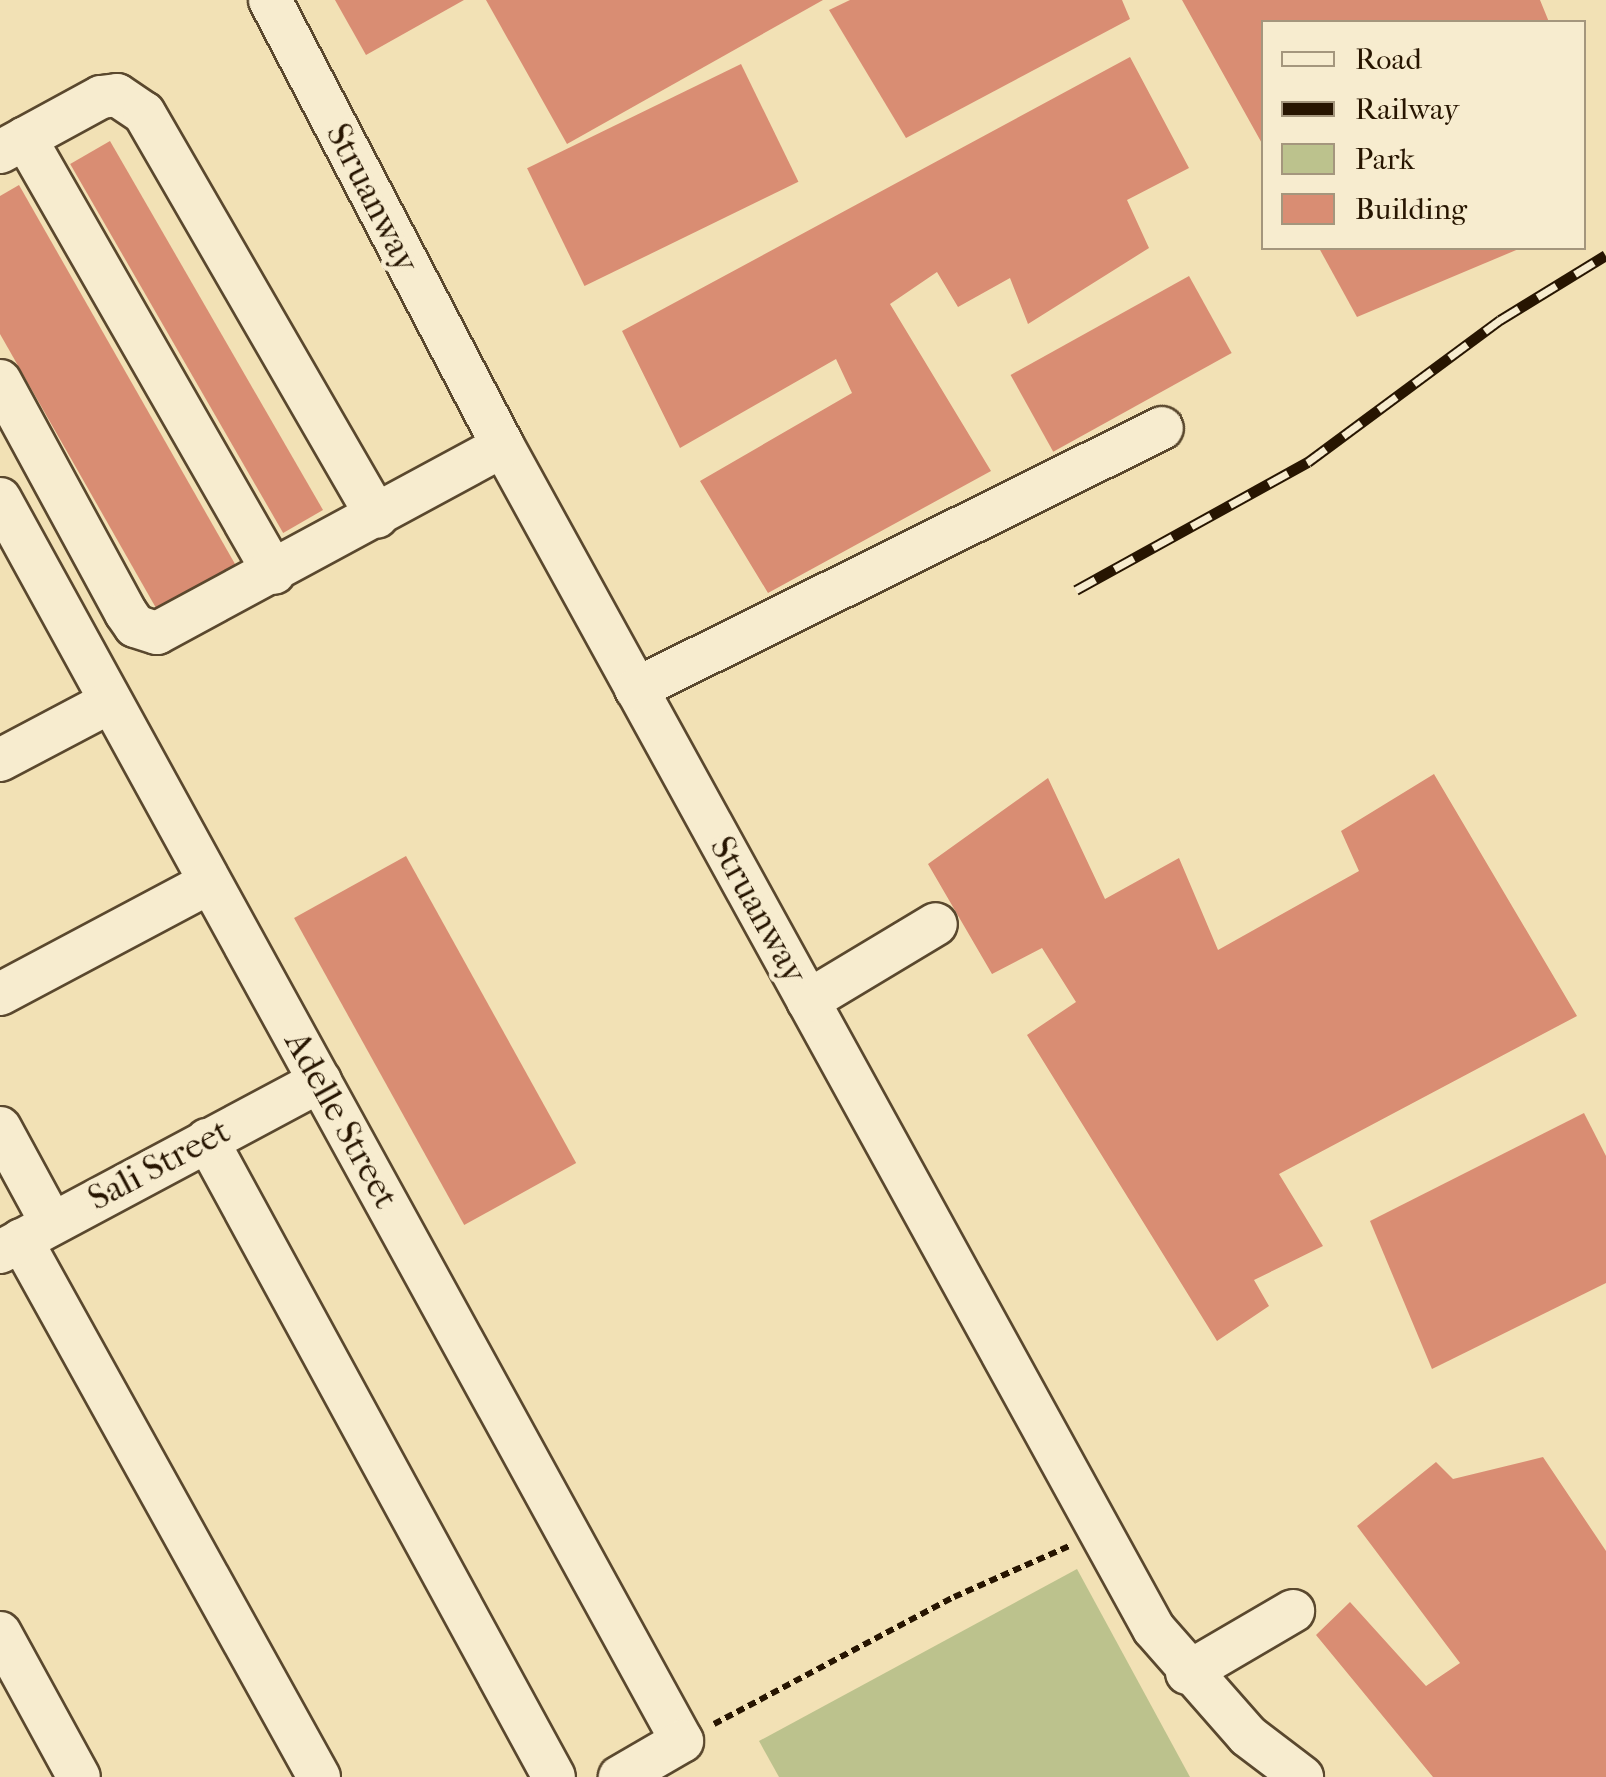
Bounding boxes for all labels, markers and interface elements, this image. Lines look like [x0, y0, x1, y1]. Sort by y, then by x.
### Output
legend [1261, 20, 1586, 250]
text: Road [1355, 42, 1422, 77]
text: Railway [1355, 92, 1459, 127]
street label: Struanway [317, 117, 427, 279]
text: Park [1355, 142, 1415, 177]
text: Building [1355, 192, 1467, 227]
street label: Struanway [701, 829, 815, 991]
street label: Adelle Street [275, 1024, 407, 1216]
street label: Sali Street [81, 1110, 237, 1220]

